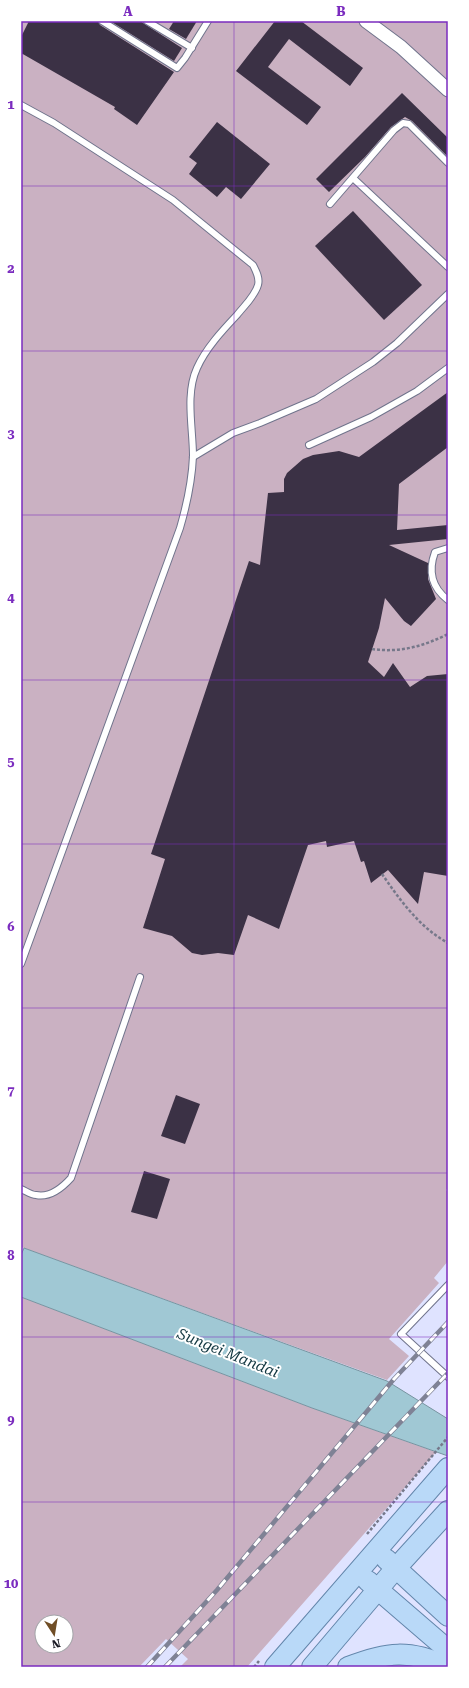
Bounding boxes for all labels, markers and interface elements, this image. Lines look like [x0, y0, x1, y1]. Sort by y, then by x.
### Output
text: A [123, 4, 133, 19]
text: B [336, 4, 346, 19]
text: 1 [7, 97, 15, 112]
text: 2 [7, 261, 15, 276]
text: 3 [7, 426, 15, 441]
text: 4 [7, 590, 15, 605]
text: 5 [7, 754, 15, 769]
text: 6 [7, 919, 15, 934]
text: 7 [7, 1083, 15, 1098]
text: 8 [7, 1248, 15, 1263]
water label: Sungei Mandai [174, 1324, 282, 1382]
text: 9 [7, 1412, 15, 1427]
text: 10 [4, 1576, 18, 1591]
north arrow [34, 1614, 74, 1654]
text: N [50, 1636, 61, 1651]

